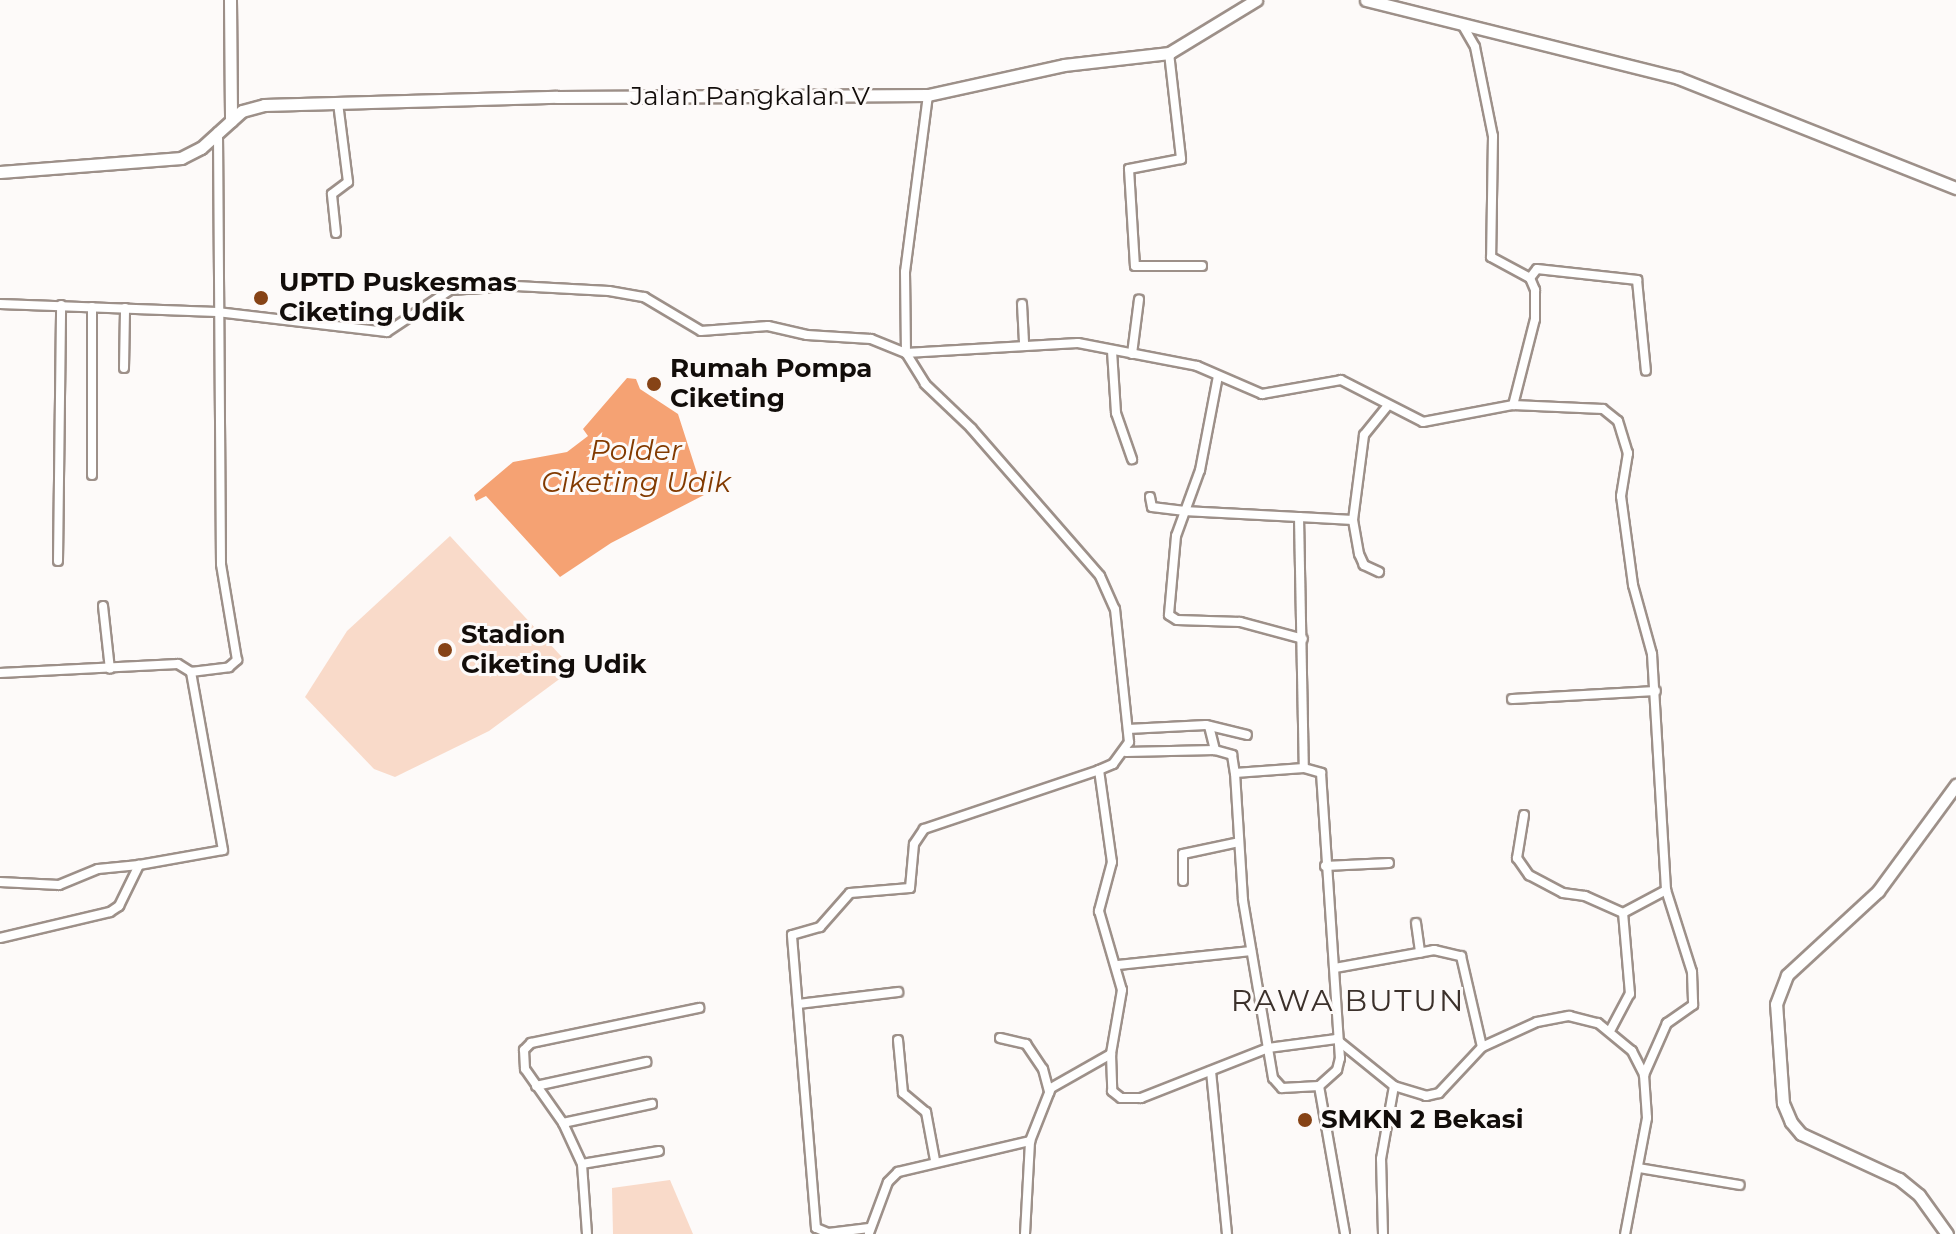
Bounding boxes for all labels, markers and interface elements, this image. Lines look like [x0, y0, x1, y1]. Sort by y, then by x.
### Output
street label: Jalan Pangkalan V [630, 81, 870, 113]
place label: UPTD Puskesmas Ciketing Udik [279, 267, 517, 328]
marker: UPTD Puskesmas Ciketing Udik [250, 287, 272, 309]
place label: Rumah Pompa Ciketing [670, 353, 872, 414]
marker: Rumah Pompa Ciketing [645, 375, 663, 393]
water label: Polder Ciketing Udik [541, 433, 731, 499]
place label: Stadion Ciketing Udik [461, 619, 647, 680]
marker: Stadion Ciketing Udik [436, 641, 454, 659]
district label: RAWA BUTUN [1231, 983, 1465, 1019]
place label: SMKN 2 Bekasi [1321, 1104, 1523, 1136]
marker: SMKN 2 Bekasi [1296, 1111, 1314, 1129]

